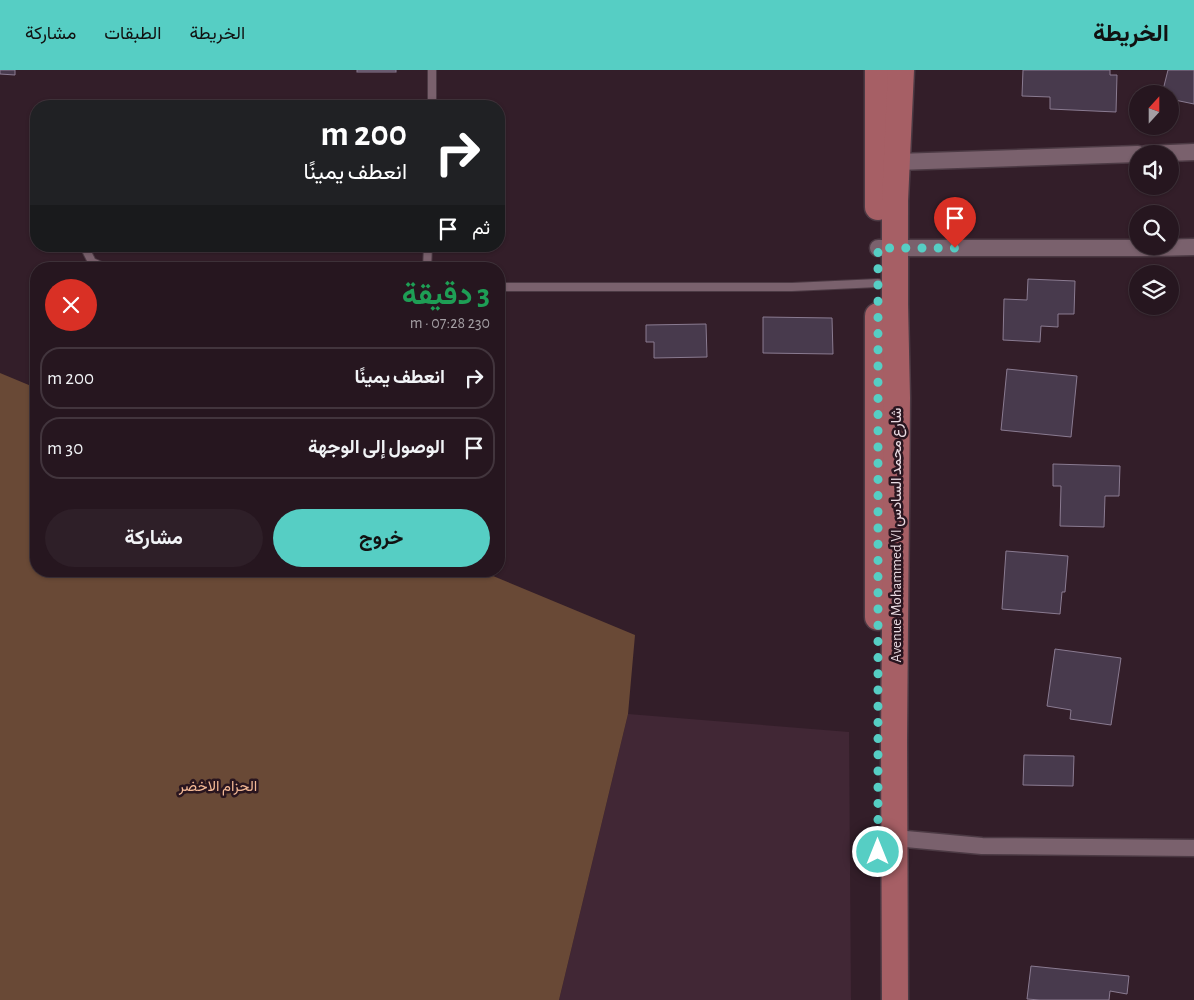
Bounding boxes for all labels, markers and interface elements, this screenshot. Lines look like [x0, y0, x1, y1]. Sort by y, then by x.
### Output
text: الخريطة [1093, 22, 1169, 46]
text: مشاركة [25, 25, 76, 43]
text: الطبقات [104, 25, 161, 43]
text: الخريطة [189, 25, 245, 43]
north arrow [1129, 85, 1179, 135]
map controls [1129, 85, 1179, 315]
text: 200 m [320, 117, 407, 152]
icon: right [425, 120, 490, 185]
button: sound [1129, 145, 1179, 195]
text: انعطف يمينًا [303, 161, 407, 183]
pin [934, 197, 976, 248]
icon: arrive [941, 204, 969, 232]
button: search [1129, 205, 1179, 255]
icon: arrive [434, 215, 462, 243]
text: ثم [472, 219, 490, 238]
button: layers [1129, 265, 1179, 315]
button: close [45, 279, 97, 331]
text: 3 دقيقة [402, 280, 490, 310]
text: 230 m · 07:28 [410, 315, 490, 331]
icon: right [460, 364, 488, 392]
text: انعطف يمينًا [355, 368, 445, 387]
text: 200 m [47, 369, 94, 388]
street label: Avenue Mohammed VI شارع محمد السادس [889, 407, 907, 662]
icon: arrive [460, 434, 488, 462]
text: الوصول إلى الوجهة [308, 438, 445, 457]
text: 30 m [47, 439, 83, 458]
button: مشاركة [45, 509, 263, 567]
button: خروج [273, 509, 490, 567]
park label: الحزام الاخضر [178, 779, 257, 796]
position arrow [851, 825, 903, 877]

